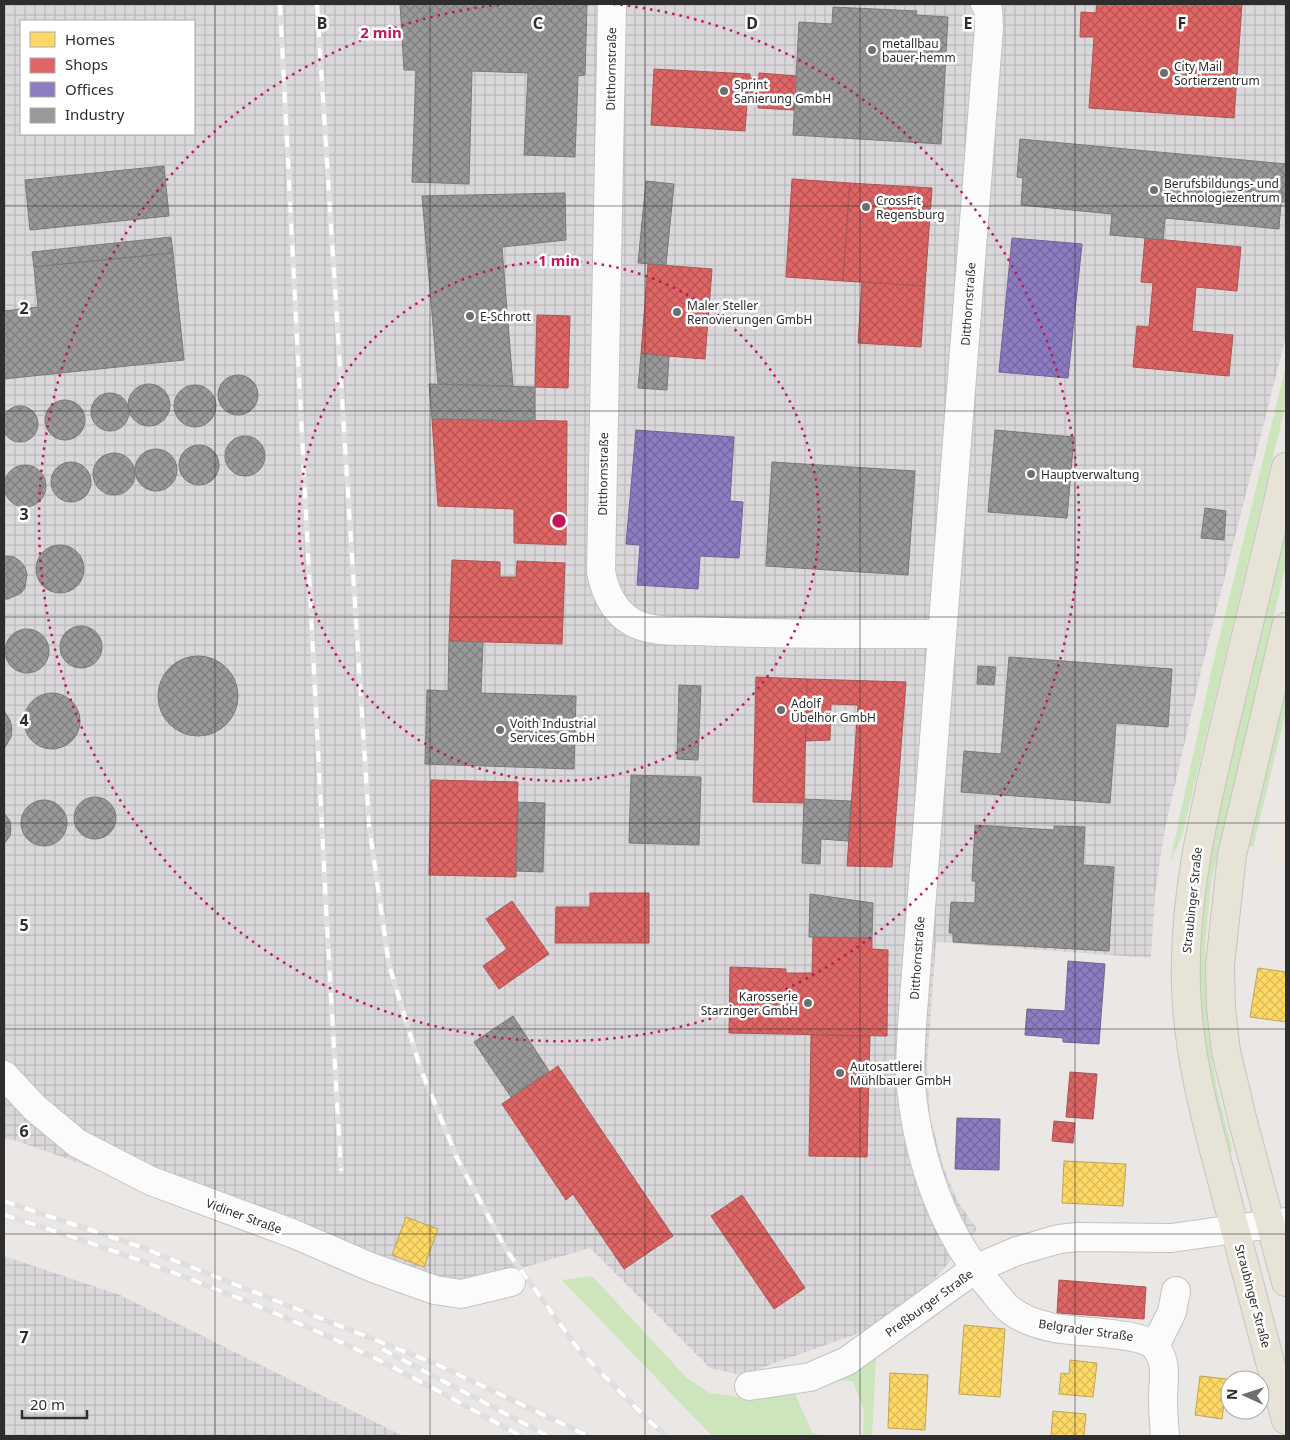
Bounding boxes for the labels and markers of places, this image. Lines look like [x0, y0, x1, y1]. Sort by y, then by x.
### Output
place label: metallbau bauer-hemm [882, 35, 956, 66]
marker: metallbau bauer-hemm [866, 44, 878, 56]
place label: City Mail Sortierzentrum [1174, 58, 1260, 89]
marker: City Mail Sortierzentrum [1158, 67, 1170, 79]
place label: Sprint Sanierung GmbH [734, 76, 831, 107]
marker: Sprint Sanierung GmbH [718, 85, 730, 97]
place label: Berufsbildungs- und Technologiezentrum [1164, 175, 1280, 206]
marker: Berufsbildungs- und Technologiezentrum [1148, 184, 1160, 196]
place label: CrossFit Regensburg [876, 192, 945, 223]
marker: CrossFit Regensburg [860, 201, 872, 213]
place label: Maler Steller Renovierungen GmbH [687, 297, 812, 328]
marker: Maler Steller Renovierungen GmbH [671, 306, 683, 318]
place label: E-Schrott [480, 308, 532, 325]
marker: E-Schrott [464, 310, 476, 322]
place label: Hauptverwaltung [1041, 466, 1139, 483]
marker: Hauptverwaltung [1025, 468, 1037, 480]
centre of rings [550, 512, 568, 530]
place label: Adolf Übelhör GmbH [791, 695, 876, 726]
marker: Adolf Übelhör GmbH [775, 704, 787, 716]
place label: Voith Industrial Services GmbH [510, 715, 596, 746]
marker: Voith Industrial Services GmbH [494, 724, 506, 736]
place label: Karosserie Starzinger GmbH [701, 988, 798, 1019]
marker: Karosserie Starzinger GmbH [802, 997, 814, 1009]
place label: Autosattlerei Mühlbauer GmbH [850, 1058, 951, 1089]
marker: Autosattlerei Mühlbauer GmbH [834, 1067, 846, 1079]

